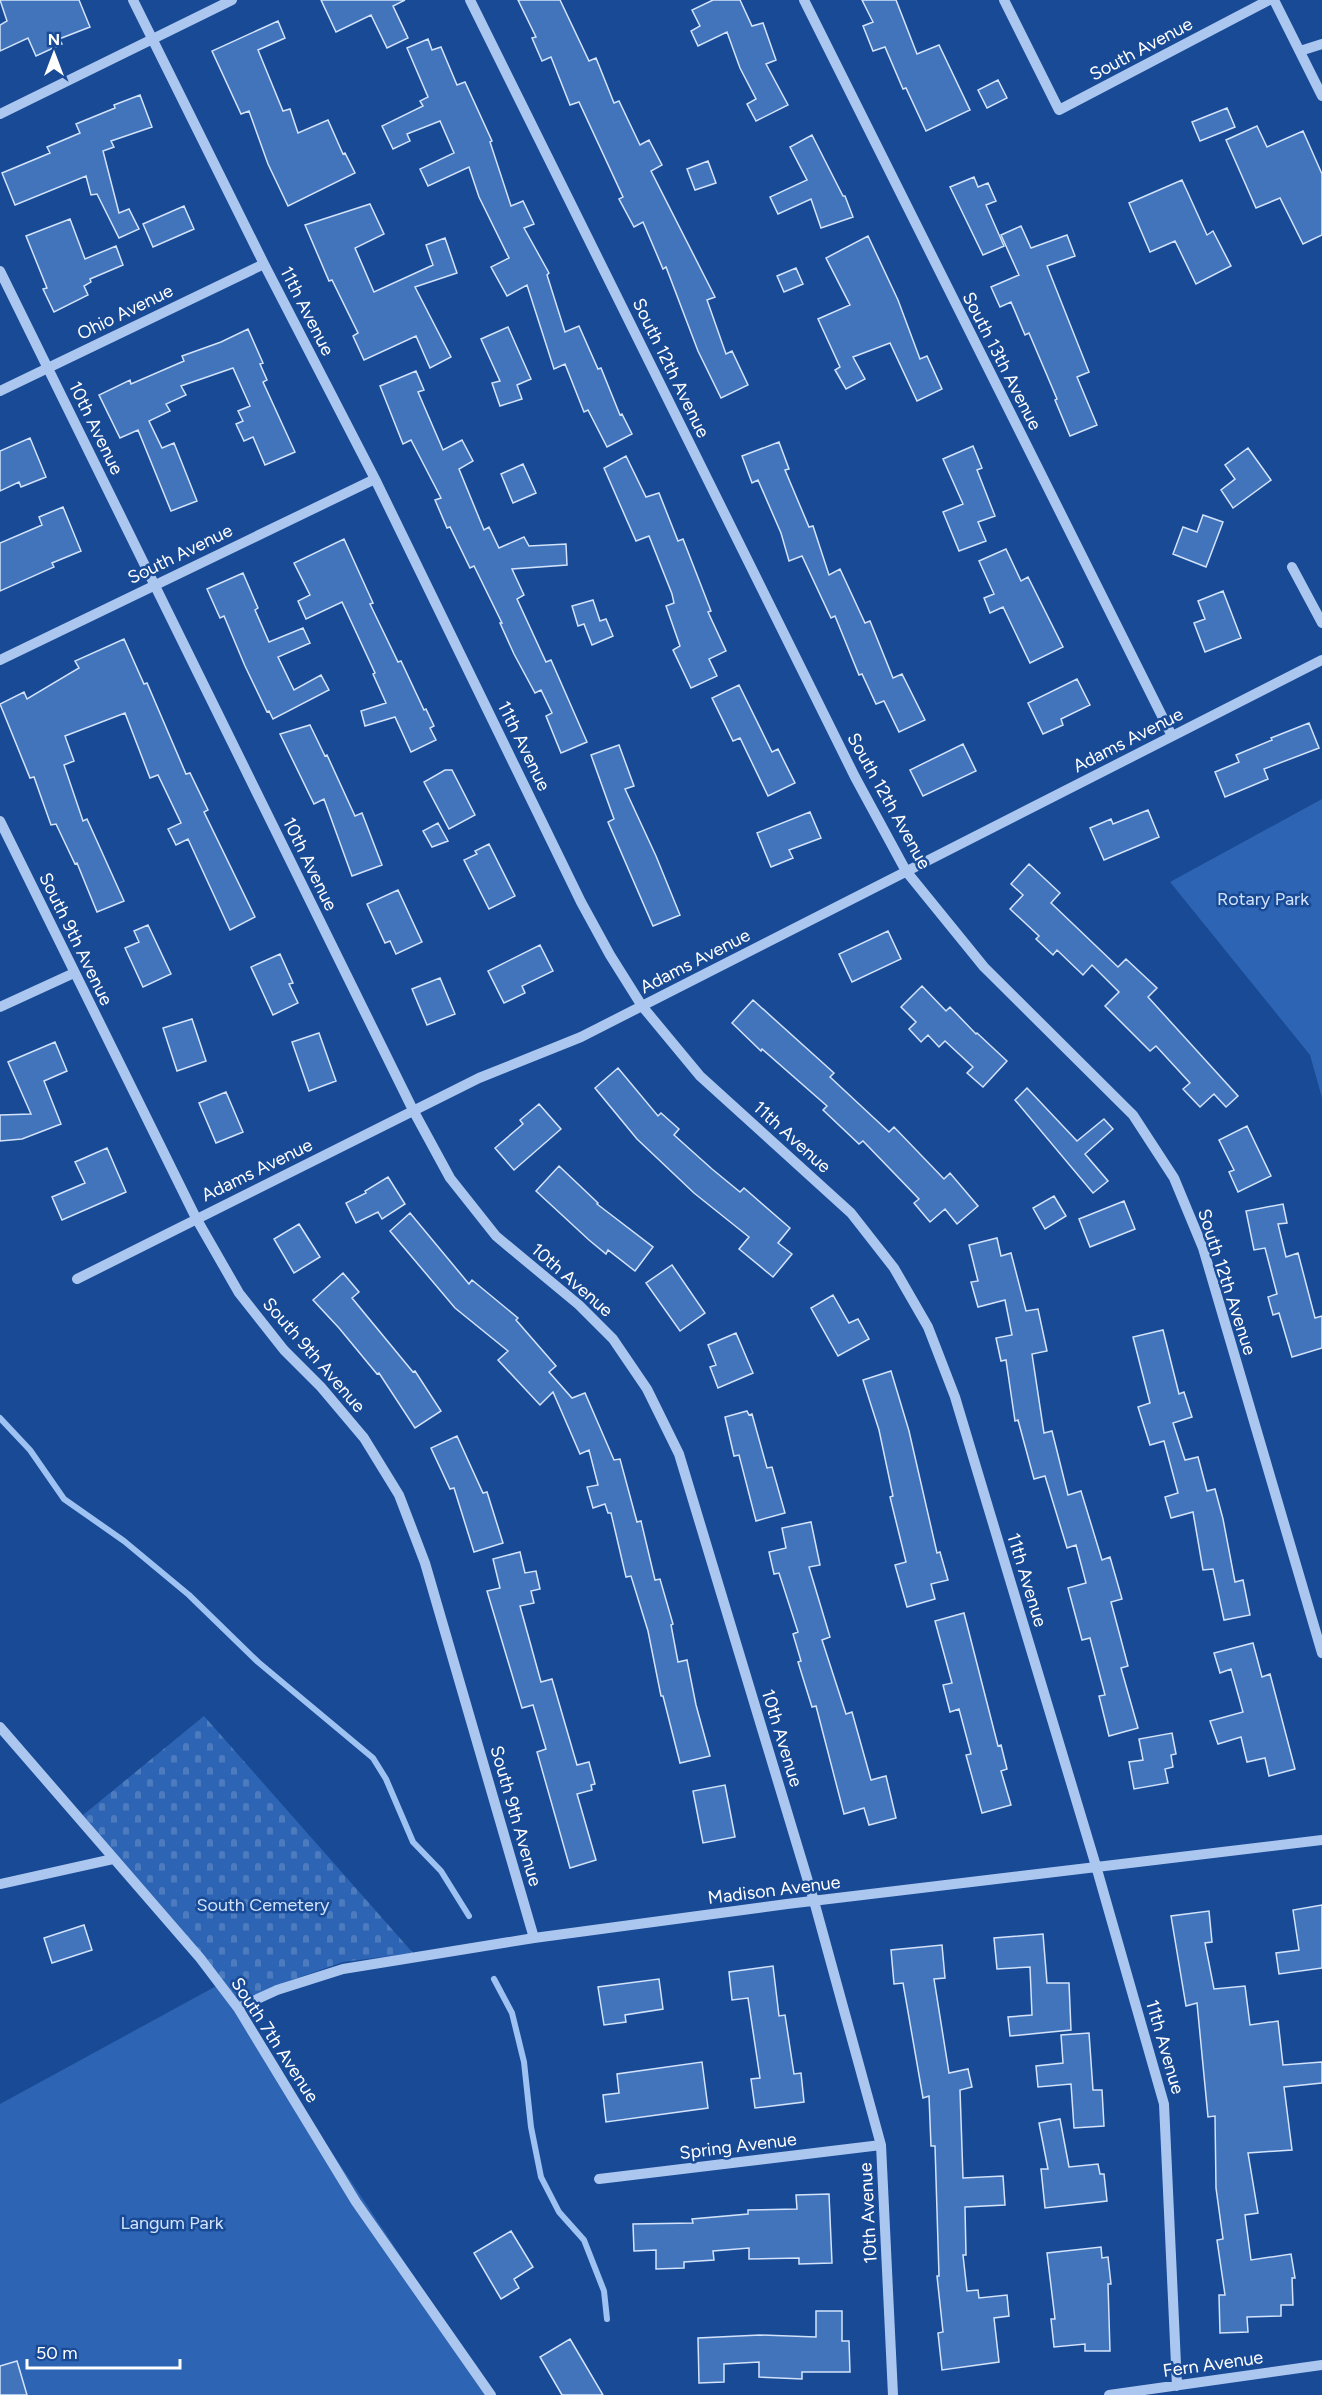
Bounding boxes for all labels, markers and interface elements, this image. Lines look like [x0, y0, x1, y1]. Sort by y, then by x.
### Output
street label: South Avenue [1086, 13, 1197, 85]
north arrow [24, 24, 84, 84]
text: N [48, 30, 60, 49]
street label: 11th Avenue [275, 263, 339, 359]
street label: Ohio Avenue [73, 279, 177, 345]
street label: South 13th Avenue [958, 288, 1046, 434]
street label: South 12th Avenue [628, 295, 714, 441]
street label: 10th Avenue [64, 378, 128, 478]
street label: South Avenue [124, 519, 236, 589]
street label: 11th Avenue [493, 698, 555, 795]
street label: Adams Avenue [1069, 703, 1187, 777]
street label: South 12th Avenue [842, 729, 936, 873]
street label: 10th Avenue [278, 814, 342, 914]
street label: South 9th Avenue [34, 869, 118, 1009]
park label: Rotary Park [1217, 888, 1309, 910]
street label: Adams Avenue [636, 924, 754, 998]
street label: 11th Avenue [749, 1096, 836, 1178]
street label: Adams Avenue [198, 1134, 316, 1206]
street label: South 12th Avenue [1193, 1206, 1261, 1358]
street label: 10th Avenue [527, 1239, 618, 1322]
street label: South 9th Avenue [258, 1293, 370, 1417]
street label: 11th Avenue [1002, 1530, 1052, 1630]
street label: 10th Avenue [757, 1686, 807, 1790]
street label: South 9th Avenue [485, 1743, 547, 1889]
street label: Madison Avenue [706, 1871, 842, 1909]
park label: South Cemetery [197, 1894, 330, 1916]
street label: South 7th Avenue [226, 1973, 324, 2107]
street label: 11th Avenue [1141, 1997, 1189, 2097]
street label: Spring Avenue [678, 2128, 798, 2164]
street label: 10th Avenue [854, 2162, 882, 2264]
park label: Langum Park [120, 2212, 224, 2234]
scale bar [27, 2332, 180, 2370]
text: 50 m [36, 2342, 78, 2364]
street label: Fern Avenue [1161, 2346, 1265, 2382]

